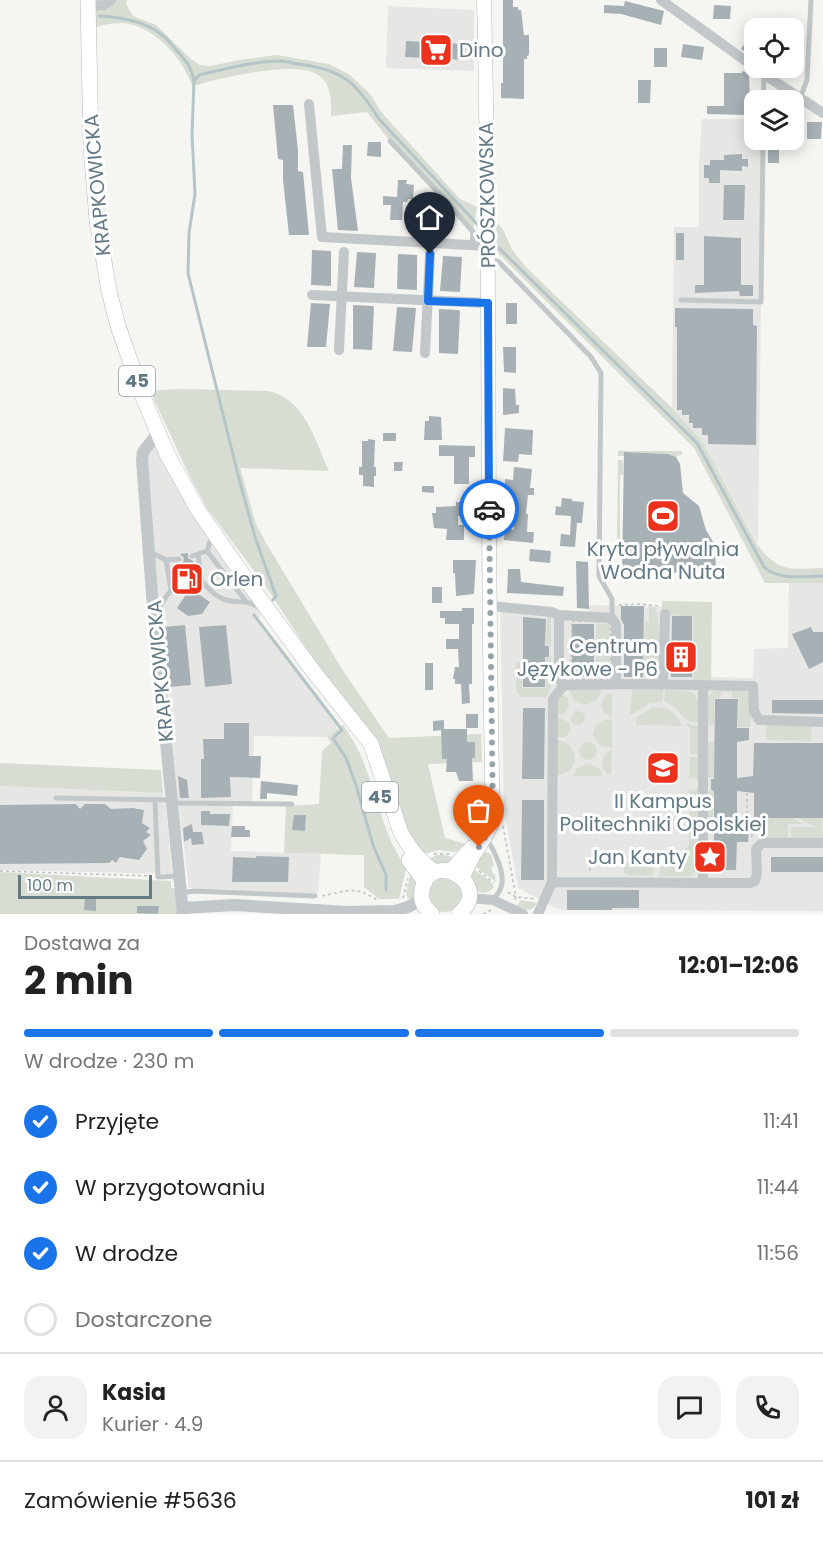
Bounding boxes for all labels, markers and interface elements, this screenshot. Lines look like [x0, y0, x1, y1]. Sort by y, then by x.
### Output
map controls [744, 18, 804, 150]
button: locate [744, 18, 804, 78]
supermarket icon: Dino [418, 32, 454, 68]
place label: Dino [459, 36, 504, 64]
button: layers [744, 90, 804, 150]
street label: KRAPKOWICKA [77, 113, 117, 257]
street label: PRÓSZKOWSKA [472, 122, 502, 268]
pin [404, 192, 455, 254]
icon: home [413, 201, 446, 234]
road number: 45 [119, 366, 155, 396]
courier [459, 479, 519, 539]
icon: car [473, 493, 506, 526]
sports icon: Kryta pływalnia Wodna Nuta [645, 498, 681, 534]
place label: Kryta pływalnia Wodna Nuta [587, 535, 739, 586]
fuel station icon: Orlen [169, 561, 205, 597]
place label: Orlen [210, 565, 263, 593]
street label: KRAPKOWICKA [140, 599, 180, 743]
place label: Centrum Językowe - P6 [517, 632, 658, 683]
building icon: Centrum Językowe - P6 [663, 639, 699, 675]
school or university icon: II Kampus Politechniki Opolskiej [645, 750, 681, 786]
road number: 45 [362, 782, 398, 812]
pin [453, 785, 504, 847]
place label: II Kampus Politechniki Opolskiej [559, 787, 767, 838]
icon: bag [462, 794, 495, 827]
place icon: Jan Kanty [692, 839, 728, 875]
place label: Jan Kanty [588, 843, 687, 871]
scale bar [18, 872, 152, 899]
text: 100 m [27, 874, 73, 897]
text: Dostawa za [24, 929, 140, 957]
text: 12:01–12:06 [679, 950, 799, 981]
text: 2 min [24, 953, 134, 1008]
text: W drodze · 230 m [24, 1047, 194, 1075]
icon: check [24, 1105, 57, 1138]
text: Przyjęte [75, 1106, 159, 1137]
text: 11:41 [763, 1107, 799, 1135]
icon: check [24, 1171, 57, 1204]
text: W przygotowaniu [75, 1172, 265, 1203]
text: 11:44 [757, 1173, 799, 1201]
icon: check [24, 1237, 57, 1270]
text: W drodze [75, 1238, 178, 1269]
text: 11:56 [757, 1239, 799, 1267]
text: Dostarczone [75, 1304, 212, 1335]
button: person [24, 1376, 87, 1439]
button: chat [658, 1376, 721, 1439]
button: phone [736, 1376, 799, 1439]
text: Kasia [102, 1377, 166, 1408]
text: Kurier · 4.9 [102, 1410, 203, 1438]
text: Zamówienie #5636 [24, 1485, 237, 1516]
text: 101 zł [745, 1485, 799, 1516]

